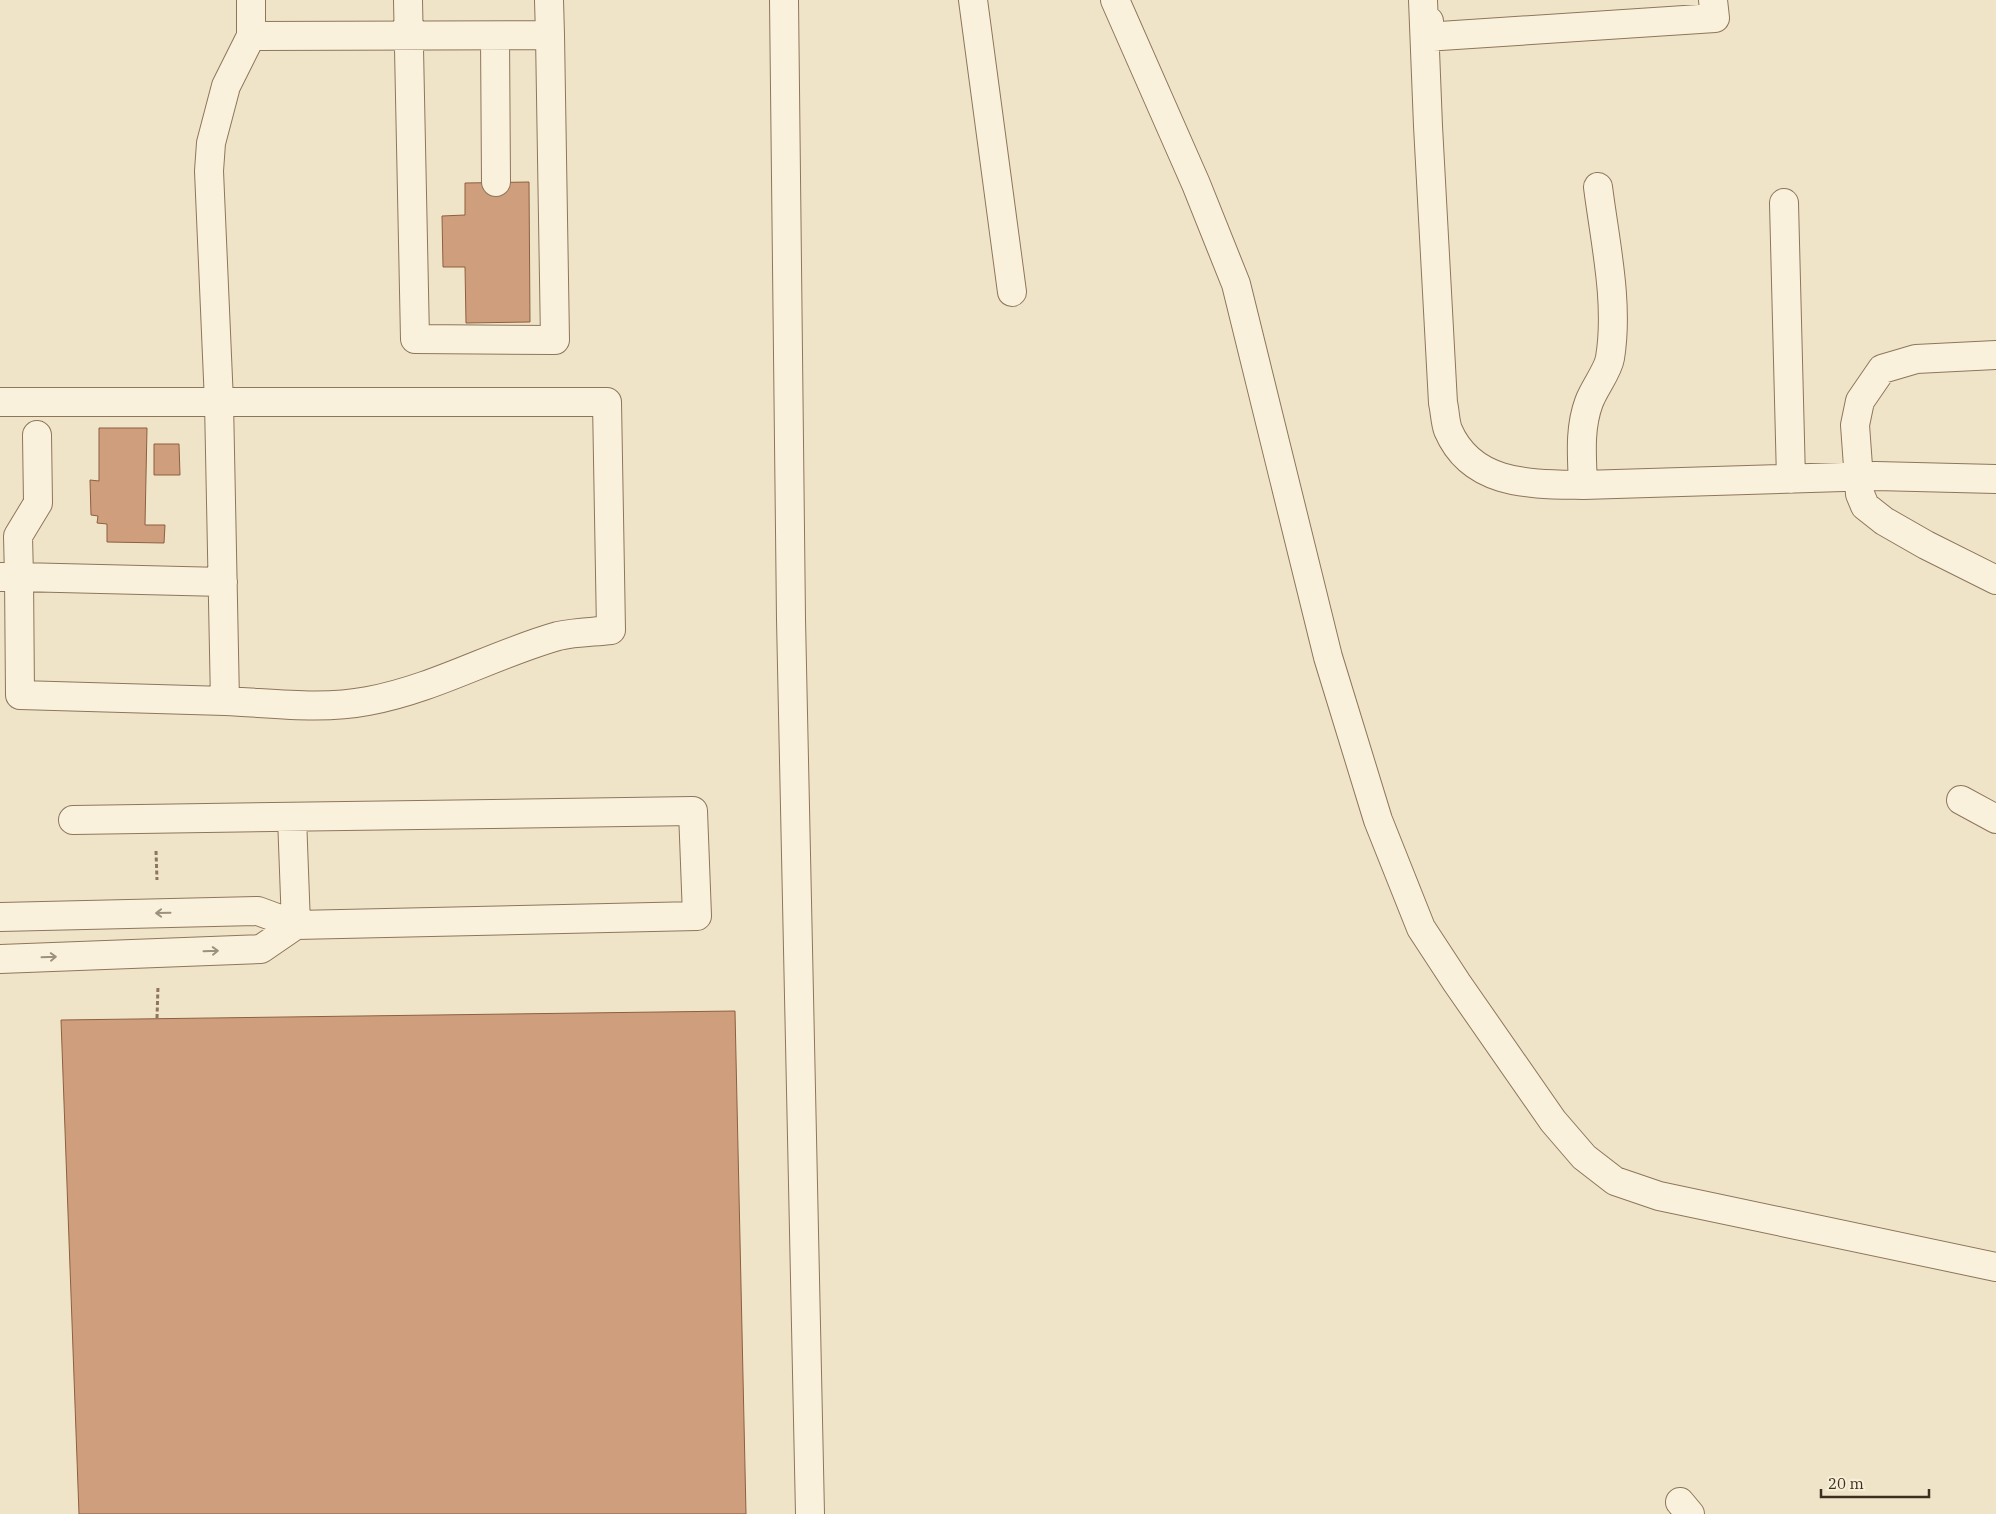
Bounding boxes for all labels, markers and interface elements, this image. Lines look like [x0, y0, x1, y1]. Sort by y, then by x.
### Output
one-way arrow [155, 908, 171, 918]
one-way arrow [203, 947, 219, 956]
one-way arrow [40, 953, 56, 962]
scale bar [1821, 1466, 1928, 1498]
text: 20 m [1828, 1474, 1864, 1493]

